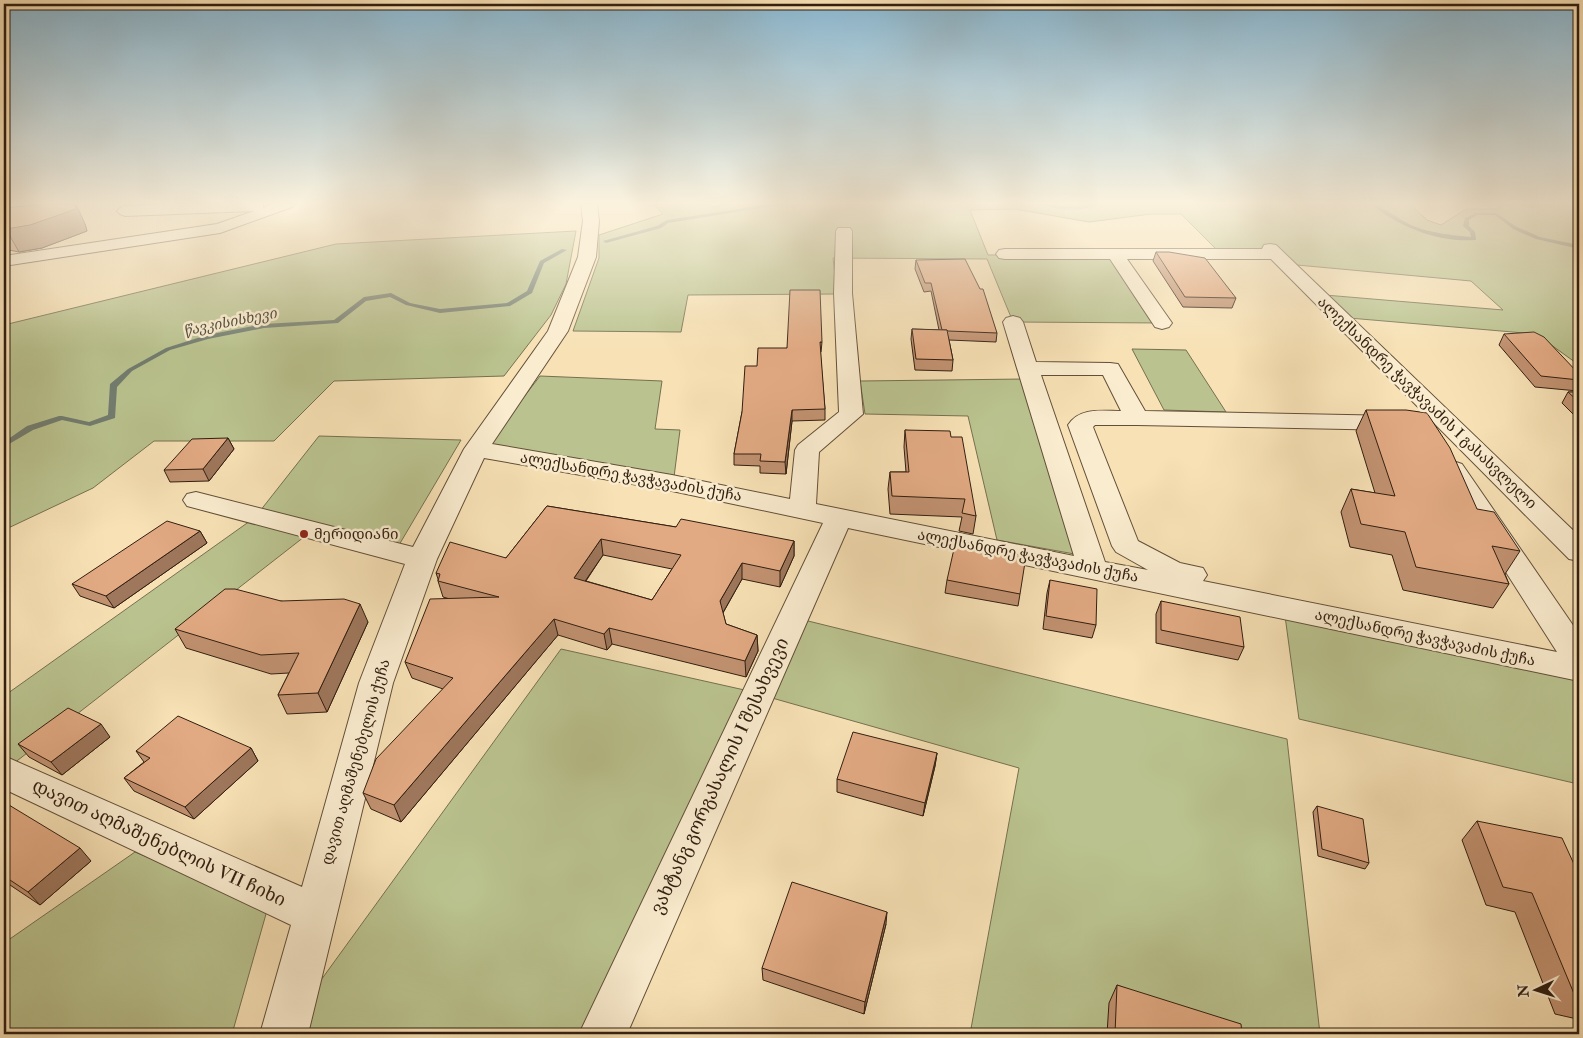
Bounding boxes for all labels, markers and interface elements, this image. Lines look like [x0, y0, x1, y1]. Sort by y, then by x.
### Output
street label: ალექსანდრე ჭავჭავაძის I გასასვლელი [1313, 293, 1541, 513]
water label: წავკისისხევი [182, 304, 279, 339]
street label: ალექსანდრე ჭავჭავაძის ქუჩა [519, 448, 743, 506]
place label: მერიდიანი [314, 525, 399, 544]
street label: ალექსანდრე ჭავჭავაძის ქუჩა [916, 525, 1140, 587]
marker: მერიდიანი [298, 528, 310, 540]
street label: ალექსანდრე ჭავჭავაძის ქუჩა [1313, 605, 1537, 671]
street label: ვახტანგ გორგასალის I შესახვევი [646, 634, 794, 918]
street label: დავით აღმაშენებელის ქუჩა [317, 657, 395, 867]
street label: დავით აღმაშენებლის VII ჩიხი [29, 774, 289, 912]
north arrow [1510, 966, 1560, 1016]
text: N [1515, 984, 1533, 999]

